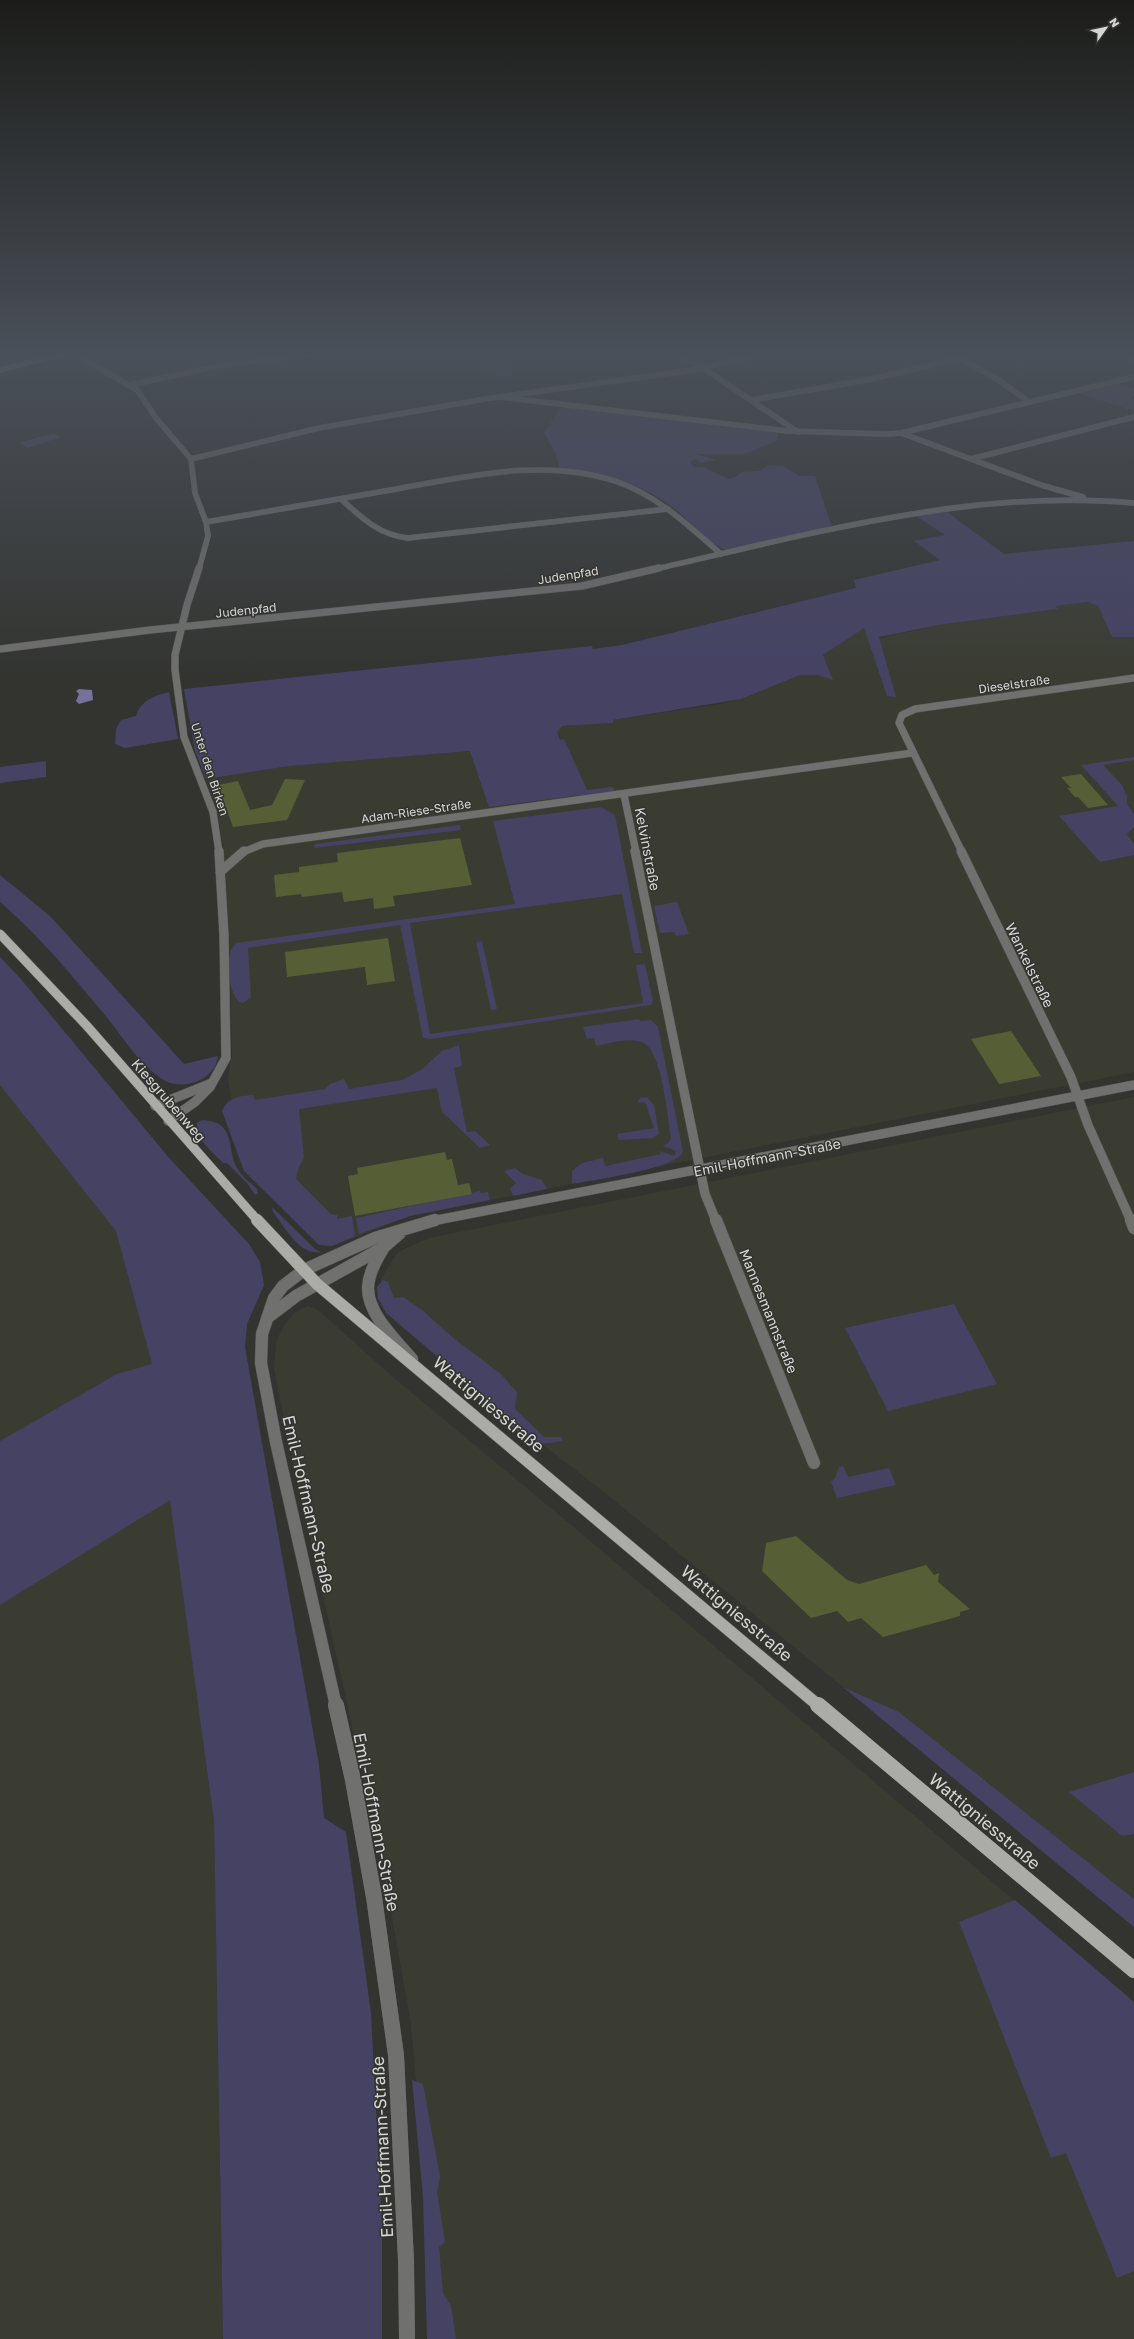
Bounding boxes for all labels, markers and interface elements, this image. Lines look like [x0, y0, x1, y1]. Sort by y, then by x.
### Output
north arrow [1086, 8, 1126, 48]
text: N [1107, 15, 1123, 29]
street label: Judenpfad [537, 563, 599, 587]
street label: Judenpfad [215, 599, 277, 621]
street label: Dieselstraße [977, 672, 1051, 696]
street label: Unter den Birken [188, 721, 232, 817]
street label: Adam-Riese-Straße [360, 796, 472, 826]
street label: Kelvinstraße [632, 806, 664, 892]
street label: Wankelstraße [1002, 920, 1058, 1010]
street label: Kiesgrubenweg [128, 1055, 210, 1145]
street label: Emil-Hoffmann-Straße [692, 1134, 842, 1180]
street label: Mannesmannstraße [736, 1246, 802, 1376]
street label: Wattigniesstraße [429, 1351, 549, 1457]
street label: Emil-Hoffmann-Straße [278, 1413, 340, 1595]
street label: Wattigniesstraße [677, 1560, 797, 1666]
street label: Emil-Hoffmann-Straße [349, 1731, 405, 1913]
street label: Wattigniesstraße [925, 1768, 1045, 1874]
street label: Emil-Hoffmann-Straße [367, 2056, 397, 2238]

